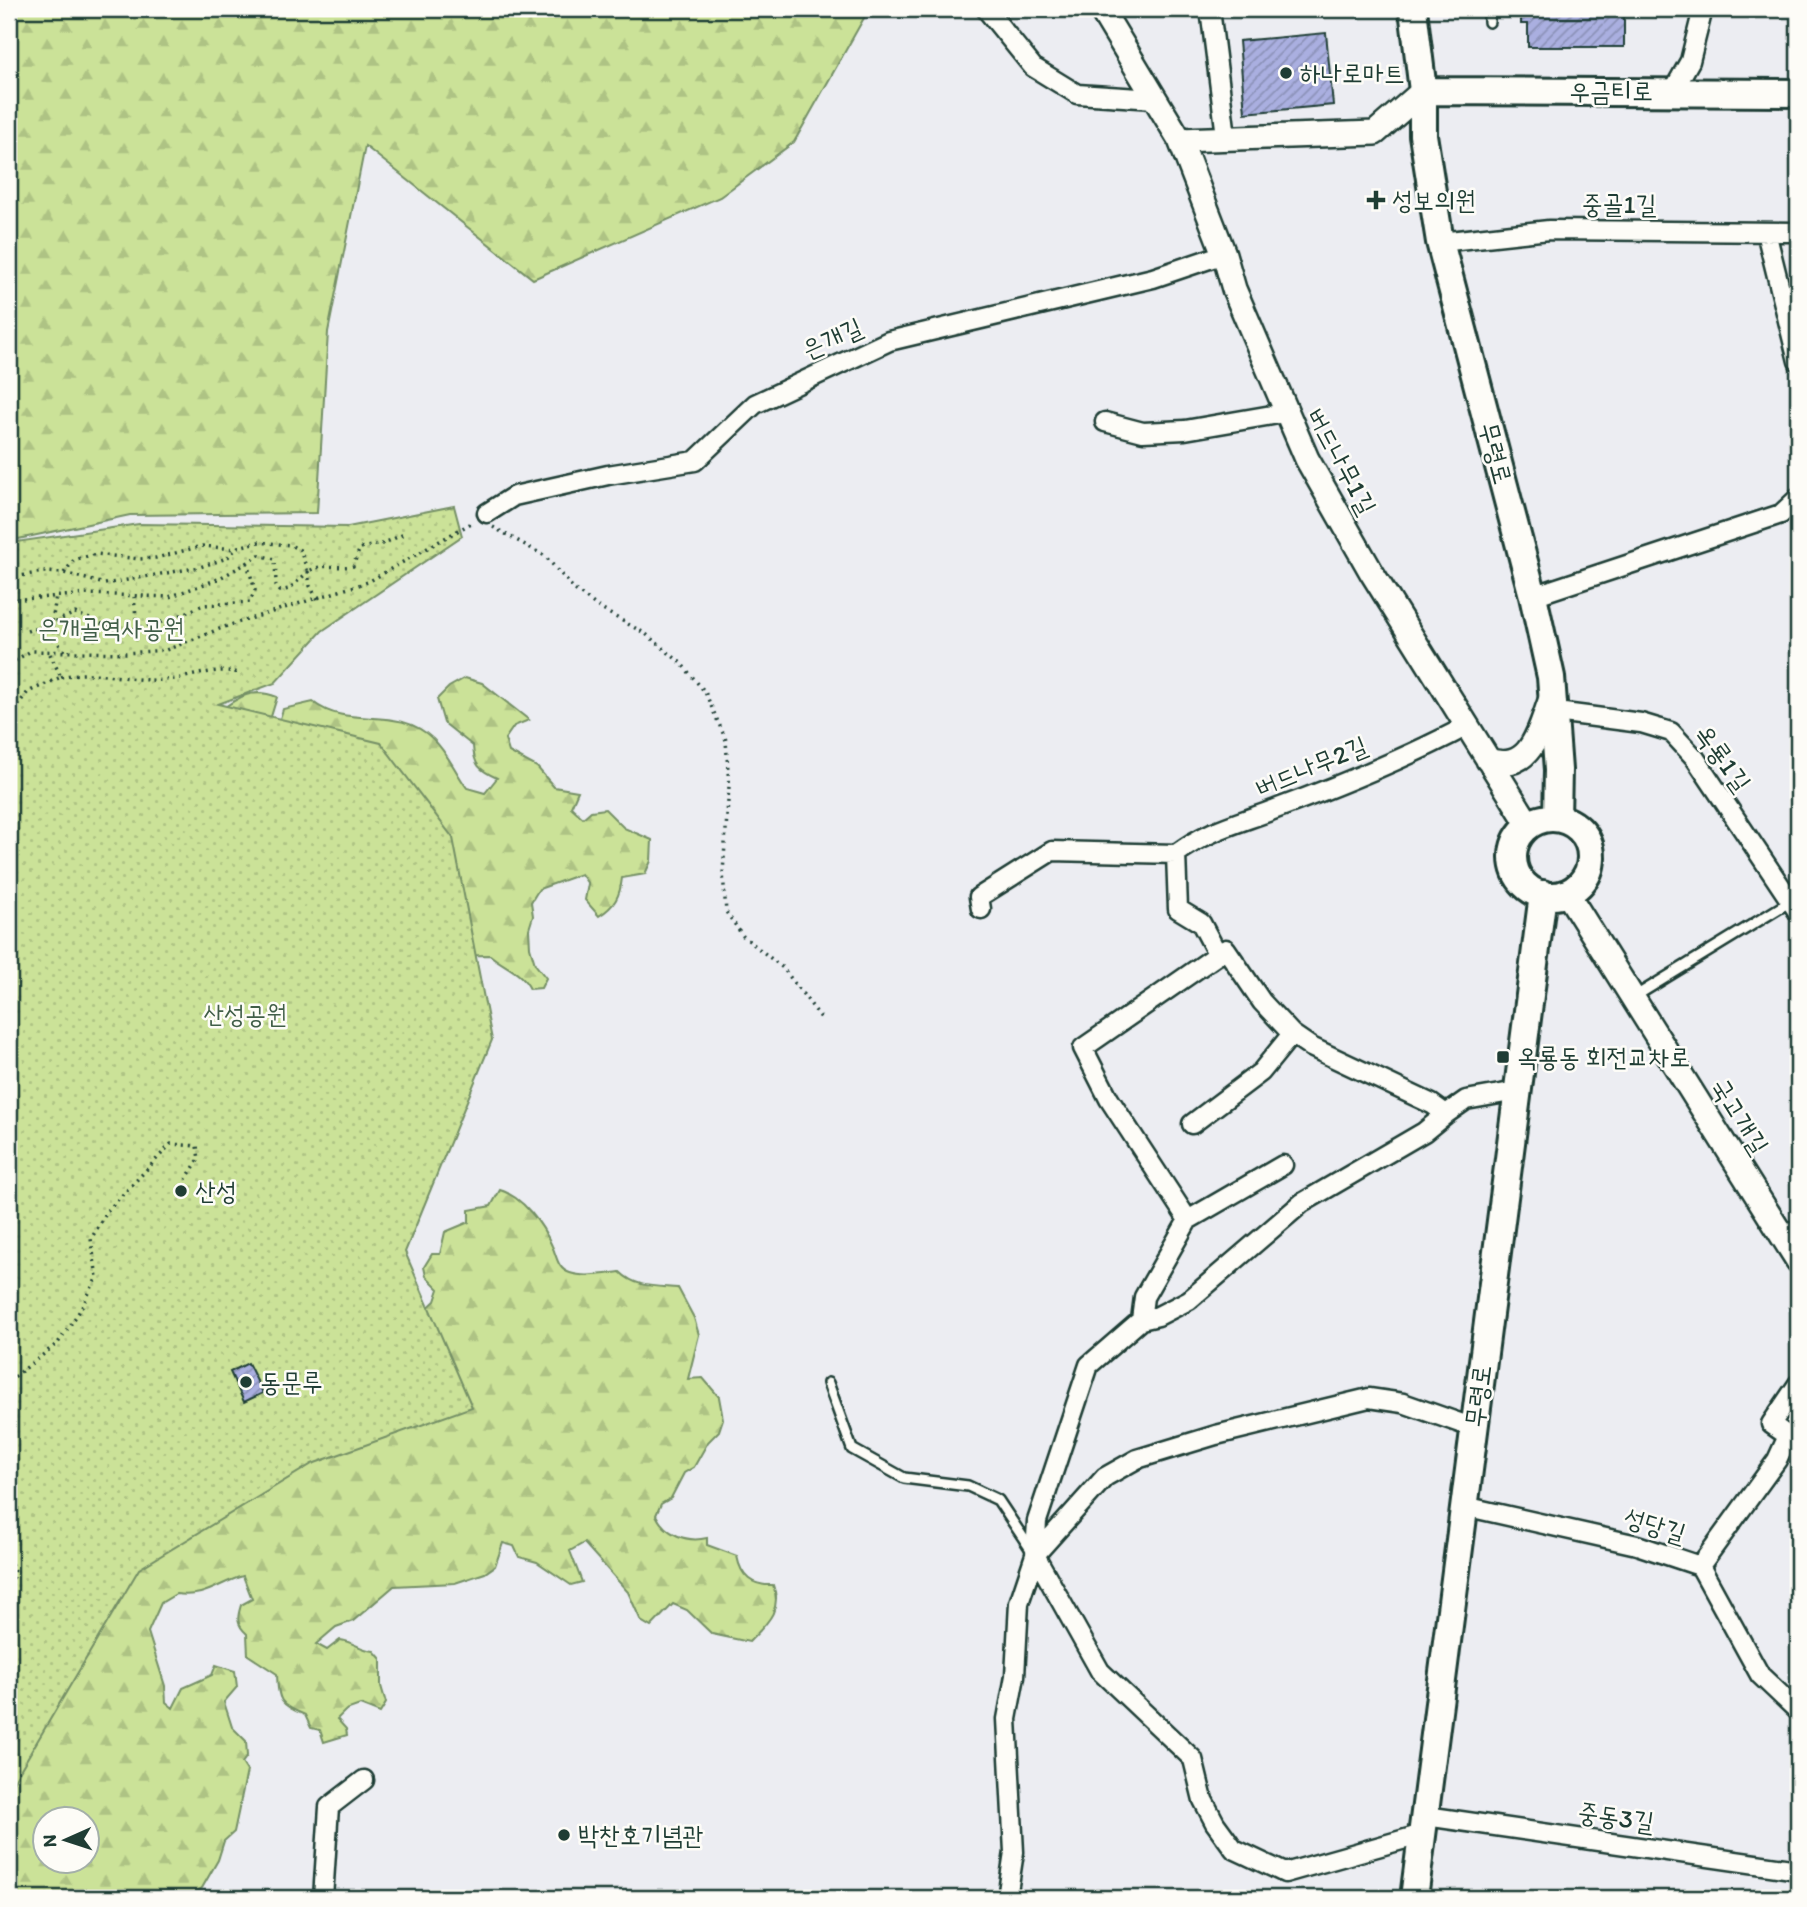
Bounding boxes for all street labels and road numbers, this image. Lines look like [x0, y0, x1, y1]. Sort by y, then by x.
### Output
street label: 우금티로 [1569, 75, 1653, 107]
street label: 중골1길 [1582, 188, 1656, 220]
street label: 은개길 [797, 311, 867, 365]
street label: 버드나무1길 [1300, 402, 1384, 520]
street label: 무령로 [1472, 419, 1520, 487]
street label: 옥룡1길 [1688, 718, 1758, 798]
street label: 버드나무2길 [1250, 729, 1372, 803]
street label: 국고개길 [1704, 1072, 1776, 1160]
street label: 무령로 [1458, 1363, 1498, 1429]
street label: 성당길 [1620, 1501, 1690, 1549]
street label: 중동3길 [1576, 1796, 1656, 1838]

